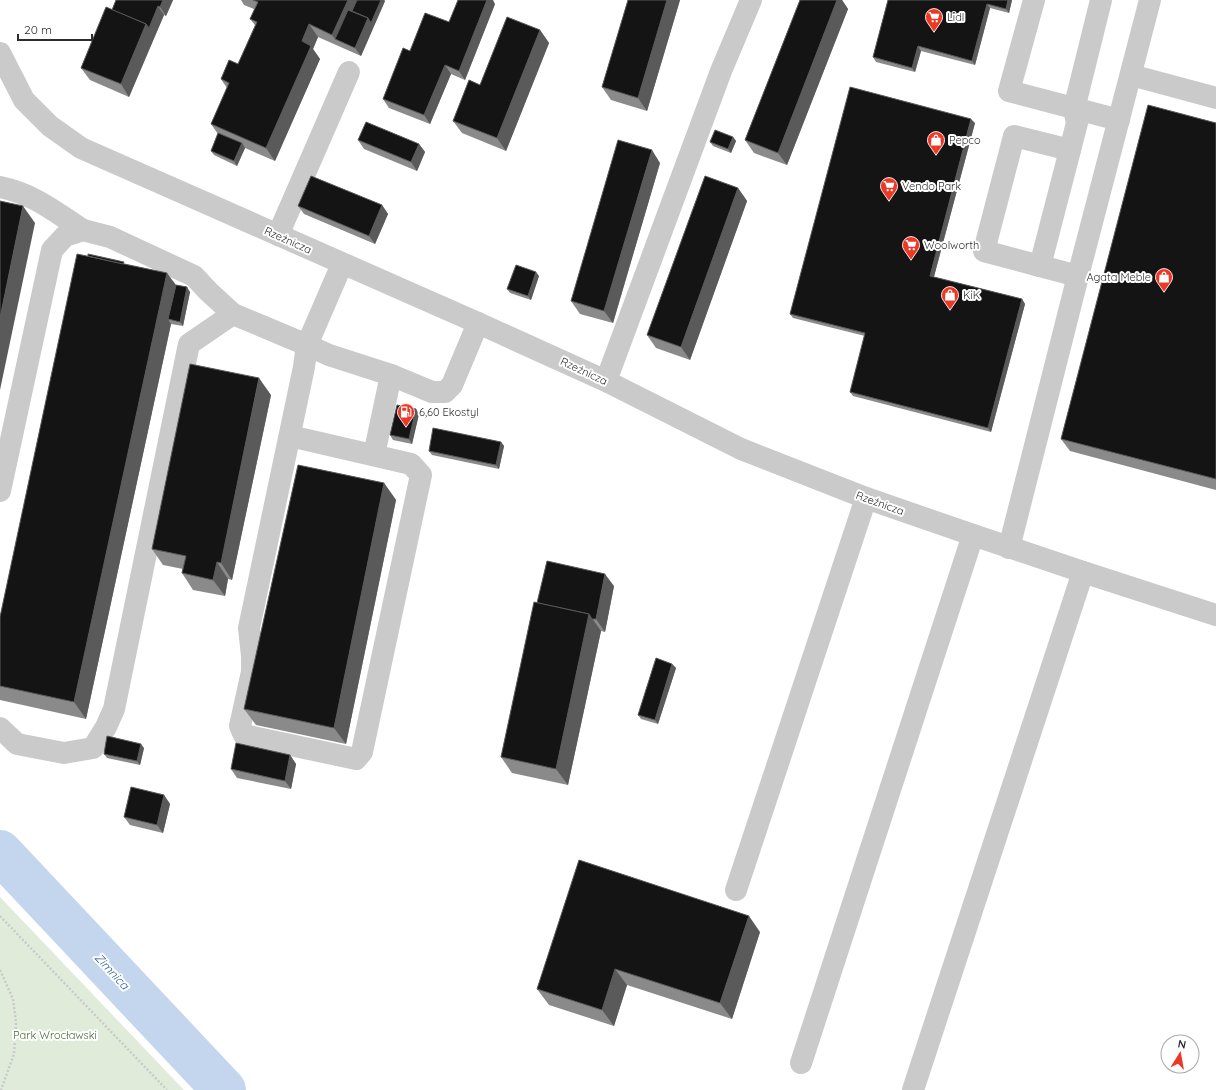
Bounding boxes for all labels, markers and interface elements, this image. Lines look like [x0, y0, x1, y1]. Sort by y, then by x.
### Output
supermarket icon: Lidl [924, 7, 944, 32]
place label: Lidl [947, 10, 964, 24]
scale bar [18, 16, 92, 42]
text: 20 m [24, 22, 52, 37]
shop icon: Pepco [926, 130, 946, 155]
place label: Pepco [949, 133, 981, 147]
supermarket icon: Vendo Park [879, 176, 899, 201]
place label: Vendo Park [902, 179, 961, 193]
street label: Rzeźnicza [262, 223, 314, 257]
supermarket icon: Woolworth [901, 235, 921, 260]
place label: Woolworth [924, 238, 979, 252]
shop icon: Agata Meble [1154, 267, 1174, 292]
place label: Agata Meble [1086, 270, 1151, 284]
shop icon: KiK [940, 285, 960, 310]
place label: KiK [963, 288, 980, 302]
street label: Rzeźnicza [558, 354, 610, 388]
fuel station icon: 6,60 Ekostyl [396, 402, 416, 427]
place label: 6,60 Ekostyl [419, 405, 479, 419]
street label: Rzeźnicza [854, 488, 906, 518]
water label: Zimnica [91, 950, 133, 993]
park label: Park Wrocławski [13, 1028, 97, 1042]
north arrow [1160, 1034, 1200, 1074]
text: N [1177, 1037, 1187, 1052]

